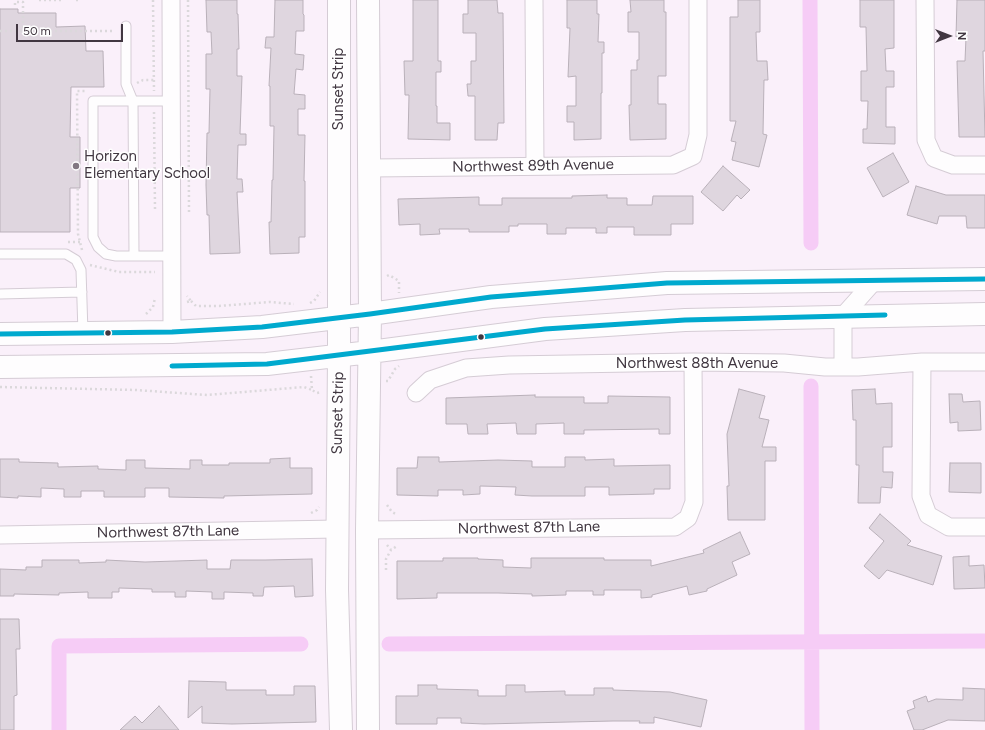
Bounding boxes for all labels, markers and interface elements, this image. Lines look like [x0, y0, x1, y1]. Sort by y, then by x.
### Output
scale bar [18, 16, 125, 42]
north arrow [929, 16, 969, 56]
text: 50 m [23, 24, 51, 38]
text: N [955, 32, 968, 40]
street label: Sunset Strip [330, 48, 348, 130]
place label: Horizon Elementary School [84, 148, 210, 183]
street label: Northwest 89th Avenue [452, 156, 614, 176]
marker: Horizon Elementary School [71, 161, 81, 171]
unlabelled marker [103, 328, 113, 338]
unlabelled marker [476, 332, 486, 342]
street label: Northwest 88th Avenue [616, 355, 778, 373]
street label: Sunset Strip [328, 371, 348, 455]
street label: Northwest 87th Lane [458, 518, 600, 538]
street label: Northwest 87th Lane [97, 522, 239, 542]

